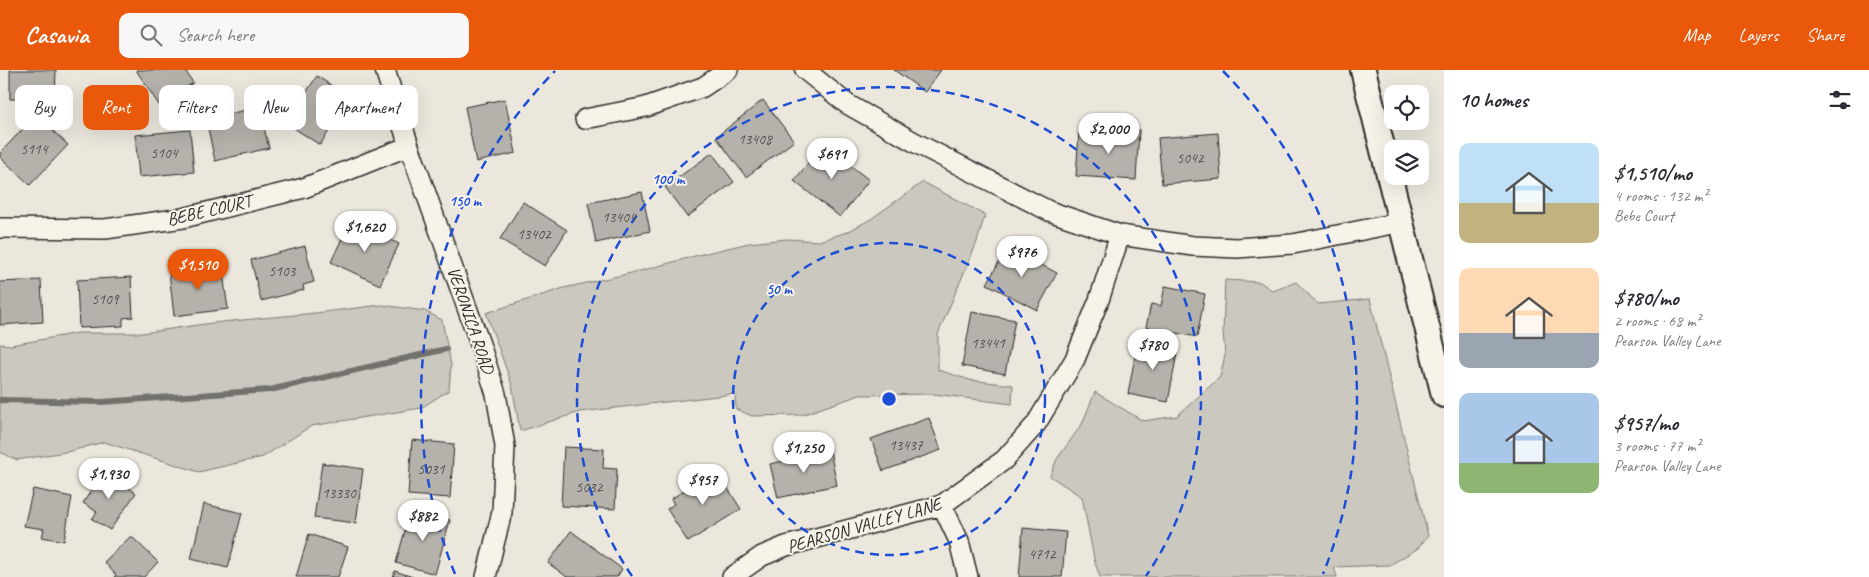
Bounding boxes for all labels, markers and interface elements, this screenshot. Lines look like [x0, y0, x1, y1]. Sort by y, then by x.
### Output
search box [119, 13, 469, 58]
text: Casavia [25, 20, 89, 50]
icon: search [137, 21, 165, 49]
text: Search here [177, 23, 254, 47]
text: Map [1683, 24, 1711, 46]
text: Layers [1739, 24, 1778, 46]
text: Share [1806, 24, 1844, 46]
chip: Buy [15, 85, 73, 130]
chip: Rent [83, 85, 149, 130]
chip: Filters [159, 85, 234, 130]
chip: New [244, 85, 306, 130]
chip: Apartment [316, 85, 418, 130]
map controls [1384, 85, 1429, 185]
button: locate [1384, 85, 1429, 130]
icon: filters [1826, 86, 1854, 114]
text: 10 homes [1459, 87, 1528, 113]
pin: $2,000 [1068, 112, 1150, 155]
text: $2,000 [1089, 119, 1129, 139]
house number: 13408 [738, 130, 773, 149]
pin: $691 [802, 138, 862, 180]
house number: 5114 [20, 140, 49, 159]
button: layers [1384, 140, 1429, 185]
house number: 5104 [150, 144, 179, 163]
text: $691 [818, 144, 846, 164]
house number: 5042 [1176, 149, 1205, 168]
text: $1,510/mo [1614, 160, 1692, 186]
icon: home [1499, 163, 1559, 223]
text: 100 m [652, 170, 686, 189]
text: 4 rooms · 132 m² [1614, 186, 1708, 206]
street label: BEBE COURT [165, 189, 258, 230]
text: 150 m [449, 192, 483, 211]
text: Bebe Court [1614, 206, 1674, 226]
house number: 13404 [602, 208, 637, 227]
pin: $1,620 [324, 210, 406, 253]
text: $1,620 [345, 217, 385, 237]
house number: 13402 [517, 225, 552, 244]
pin: $976 [992, 236, 1052, 278]
text: $976 [1008, 242, 1036, 262]
pin: $1,510 [157, 248, 239, 291]
text: $1,510 [179, 255, 217, 275]
house number: 5103 [268, 262, 297, 281]
street label: VERONICA ROAD [442, 264, 500, 378]
text: 50 m [766, 280, 793, 299]
text: $780/mo [1614, 285, 1679, 311]
icon: home [1499, 288, 1559, 348]
house number: 5109 [91, 290, 120, 309]
text: 2 rooms · 68 m² [1614, 311, 1700, 331]
pin: $780 [1123, 328, 1183, 371]
text: Pearson Valley Lane [1614, 331, 1720, 351]
house number: 13441 [971, 334, 1006, 353]
text: $780 [1139, 335, 1167, 355]
centre of rings [880, 390, 898, 408]
text: $957/mo [1614, 410, 1678, 436]
icon: home [1499, 413, 1559, 473]
pin: $1,250 [763, 432, 845, 474]
house number: 13437 [889, 436, 924, 455]
text: 3 rooms · 77 m² [1614, 436, 1700, 456]
text: $1,250 [785, 438, 823, 458]
text: Pearson Valley Lane [1614, 456, 1720, 476]
pin: $1,930 [68, 458, 150, 500]
house number: 5031 [417, 460, 446, 479]
text: $1,930 [90, 464, 128, 484]
pin: $957 [673, 464, 733, 506]
text: $957 [689, 470, 717, 490]
house number: 5032 [575, 478, 604, 497]
house number: 13330 [322, 484, 357, 503]
street label: PEARSON VALLEY LANE [784, 492, 946, 558]
pin: $882 [393, 500, 453, 542]
text: $882 [409, 506, 437, 526]
house number: 4712 [1028, 545, 1057, 564]

